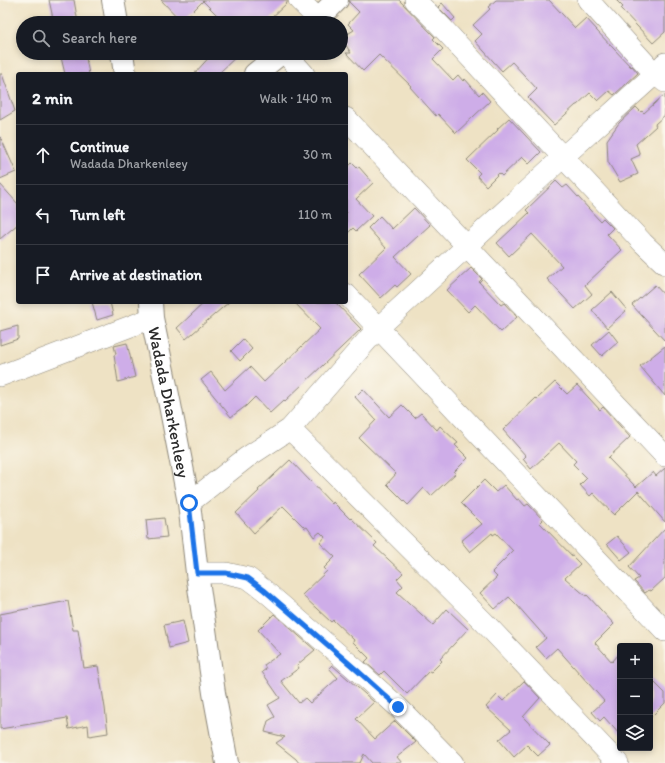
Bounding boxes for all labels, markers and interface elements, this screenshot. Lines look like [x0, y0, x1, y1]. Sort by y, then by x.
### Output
search box [16, 16, 348, 60]
icon: search [30, 27, 52, 49]
text: Search here [62, 29, 137, 47]
text: 2 min [32, 88, 72, 108]
text: Walk · 140 m [260, 91, 332, 106]
text: Continue [70, 138, 129, 156]
icon: ahead [32, 144, 54, 166]
text: 30 m [303, 147, 332, 162]
text: Wadada Dharkenleey [70, 156, 188, 171]
icon: left [32, 204, 54, 226]
text: Turn left [70, 206, 125, 224]
text: 110 m [298, 207, 332, 222]
icon: arrive [32, 264, 54, 286]
text: Arrive at destination [70, 266, 202, 284]
street label: Wadada Dharkenleey [144, 325, 194, 480]
route start [180, 494, 198, 512]
map controls [617, 643, 653, 751]
button: + [617, 643, 653, 679]
button: − [617, 679, 653, 715]
route end [389, 698, 407, 716]
button: layers [617, 715, 653, 751]

